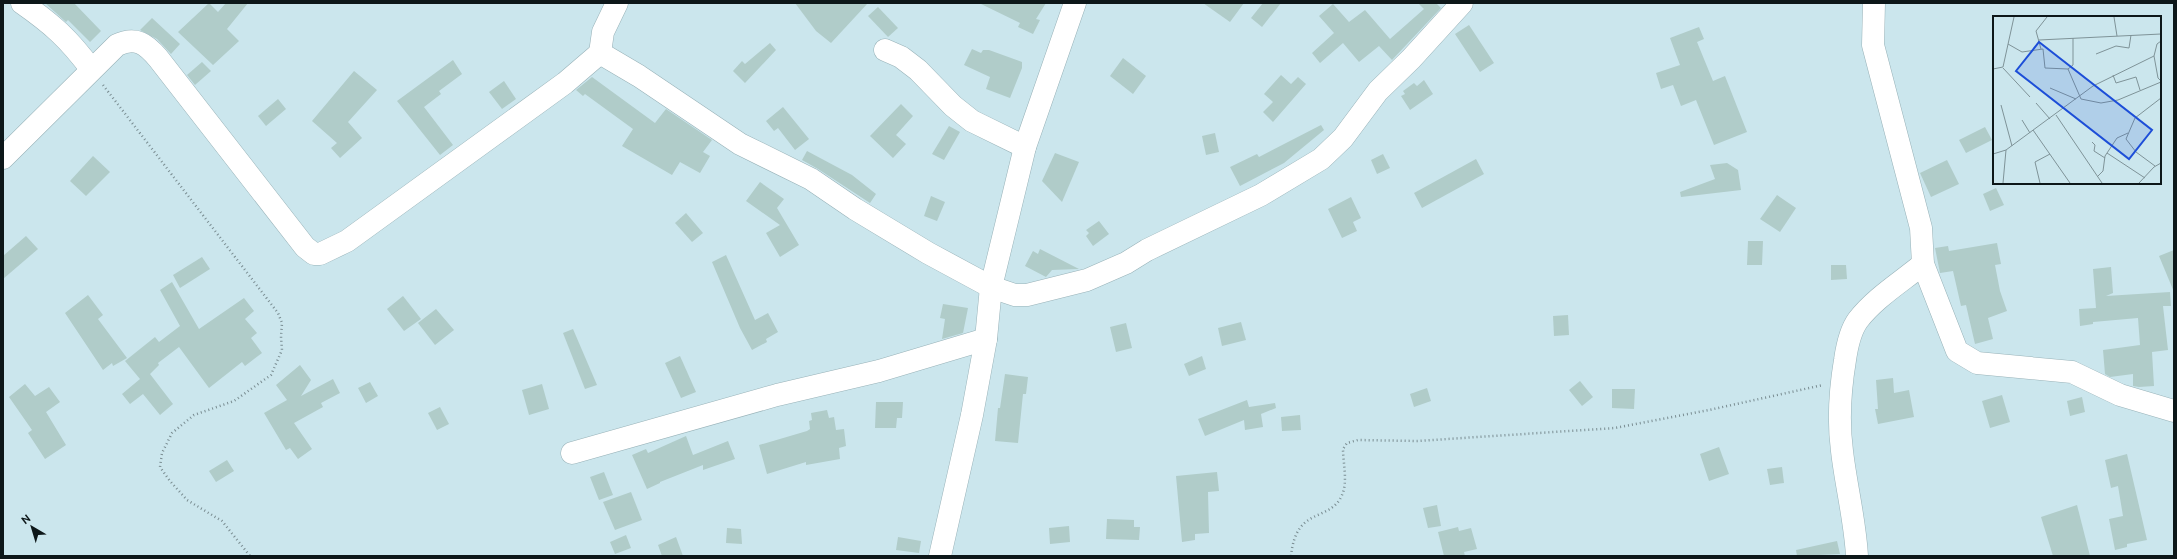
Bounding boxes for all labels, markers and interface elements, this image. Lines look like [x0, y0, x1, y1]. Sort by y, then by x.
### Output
inset map [1993, 16, 2161, 184]
north arrow [12, 507, 52, 547]
text: N [19, 512, 33, 526]

